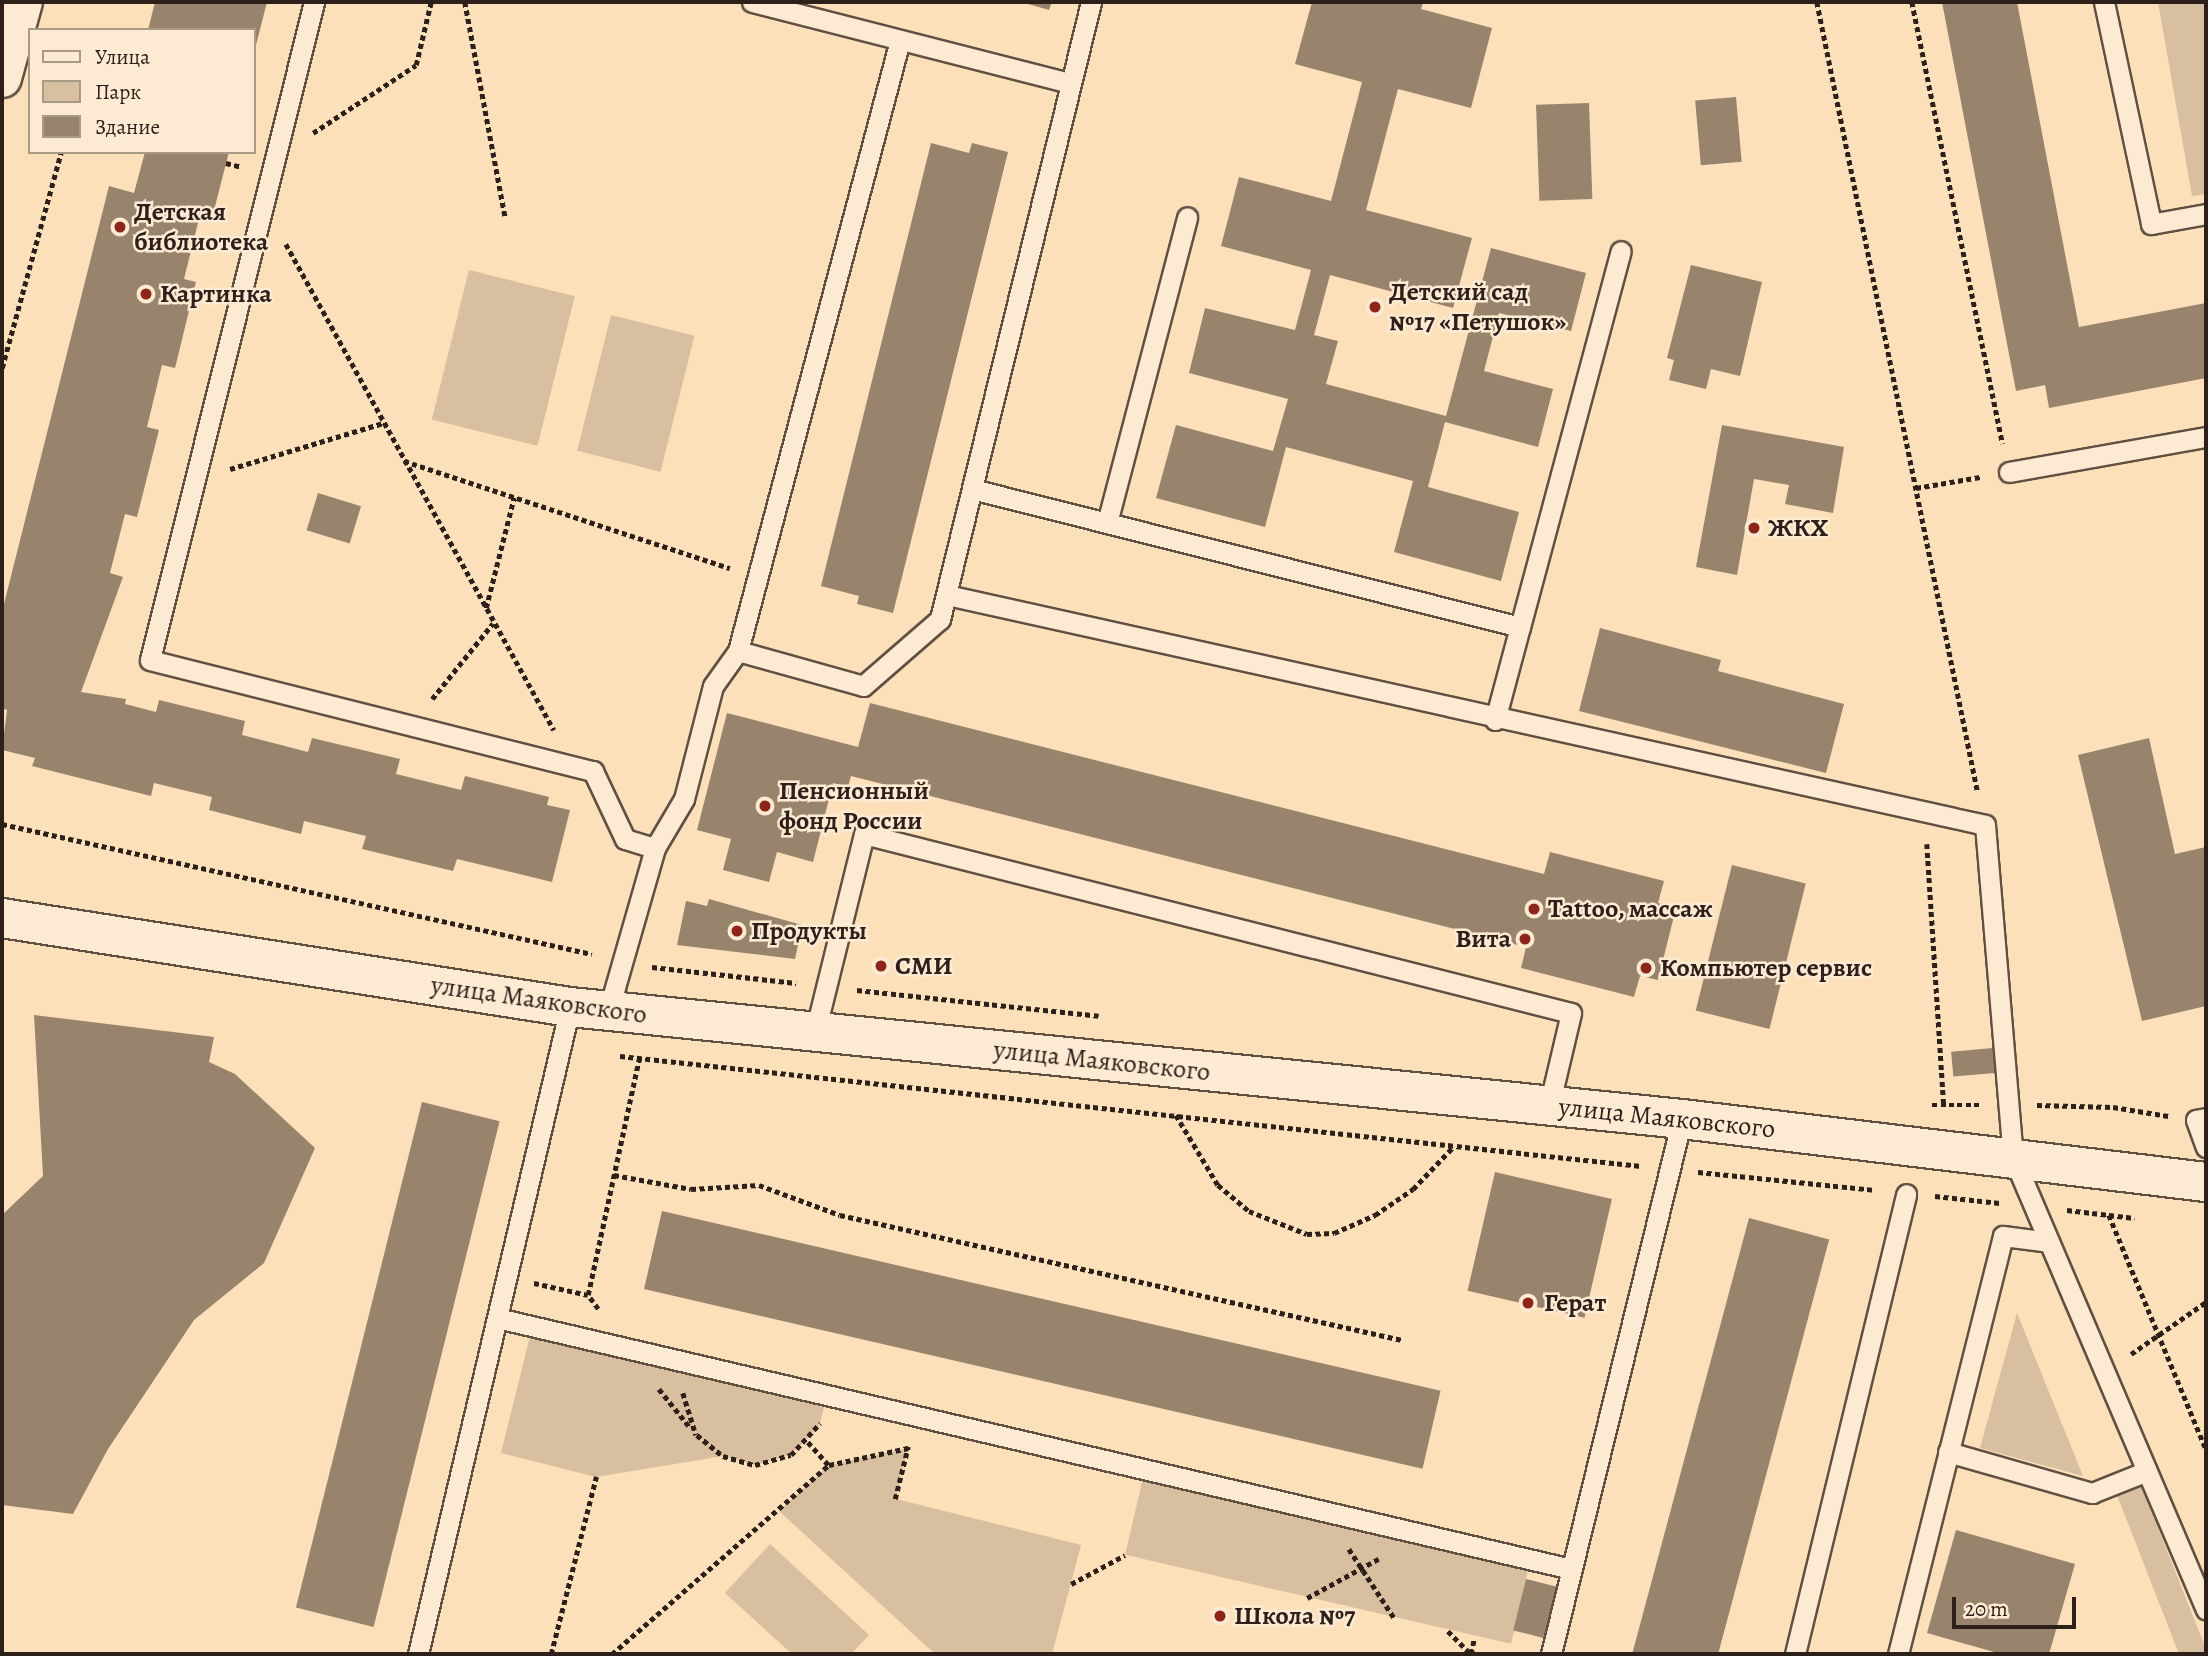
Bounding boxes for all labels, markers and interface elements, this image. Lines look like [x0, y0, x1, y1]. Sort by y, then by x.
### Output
legend [28, 28, 256, 154]
text: Улица [95, 43, 150, 71]
text: Парк [95, 78, 141, 106]
text: Здание [95, 113, 160, 141]
place label: Детская библиотека [134, 196, 268, 258]
marker: Детская библиотека [112, 219, 128, 235]
place label: Детский сад №17 «Петушок» [1389, 276, 1566, 338]
place label: Картинка [160, 278, 272, 310]
marker: Картинка [138, 286, 154, 302]
marker: Детский сад №17 «Петушок» [1367, 299, 1383, 315]
place label: ЖКХ [1768, 512, 1828, 544]
marker: ЖКХ [1746, 520, 1762, 536]
place label: Пенсионный фонд России [779, 775, 929, 836]
marker: Пенсионный фонд России [757, 798, 773, 814]
place label: Tattoo, массаж [1548, 893, 1713, 925]
marker: Tattoo, массаж [1526, 901, 1542, 917]
place label: Продукты [751, 915, 867, 947]
marker: Продукты [729, 923, 745, 939]
place label: Вита [1455, 923, 1511, 955]
marker: Вита [1517, 931, 1533, 947]
place label: СМИ [895, 950, 952, 982]
place label: Компьютер сервис [1660, 952, 1872, 984]
marker: СМИ [873, 958, 889, 974]
marker: Компьютер сервис [1638, 960, 1654, 976]
street label: улица Маяковского [429, 969, 649, 1031]
street label: улица Маяковского [992, 1034, 1212, 1088]
street label: улица Маяковского [1557, 1091, 1777, 1145]
place label: Герат [1544, 1287, 1606, 1319]
marker: Герат [1518, 1293, 1538, 1313]
scale bar [1956, 1582, 2080, 1626]
text: 20 m [1965, 1595, 2008, 1623]
place label: Школа №7 [1234, 1600, 1355, 1632]
marker: Школа №7 [1212, 1608, 1228, 1624]

